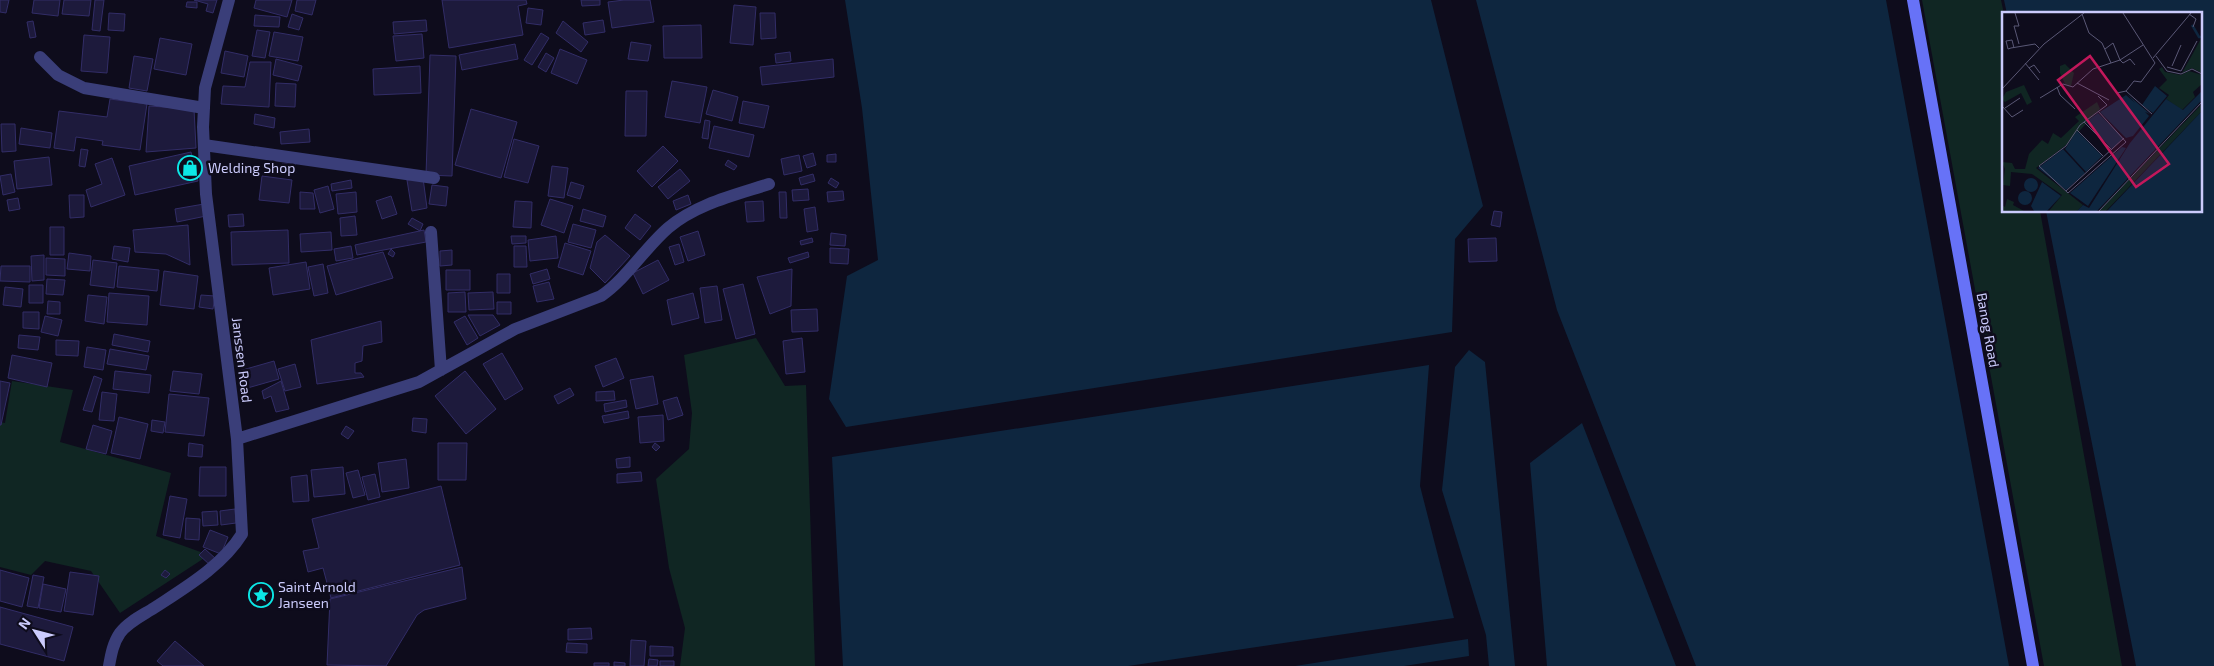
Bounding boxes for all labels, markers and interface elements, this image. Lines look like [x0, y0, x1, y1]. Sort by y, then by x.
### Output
inset map [2002, 12, 2202, 212]
shop icon: Welding Shop [177, 155, 203, 181]
place label: Welding Shop [208, 159, 295, 176]
street label: Banog Road [1974, 291, 2003, 369]
street label: Janssen Road [229, 316, 256, 404]
place label: Saint Arnold Janseen [278, 578, 356, 611]
place icon: Saint Arnold Janseen [248, 582, 274, 608]
north arrow [10, 606, 60, 656]
text: N [14, 614, 34, 632]

